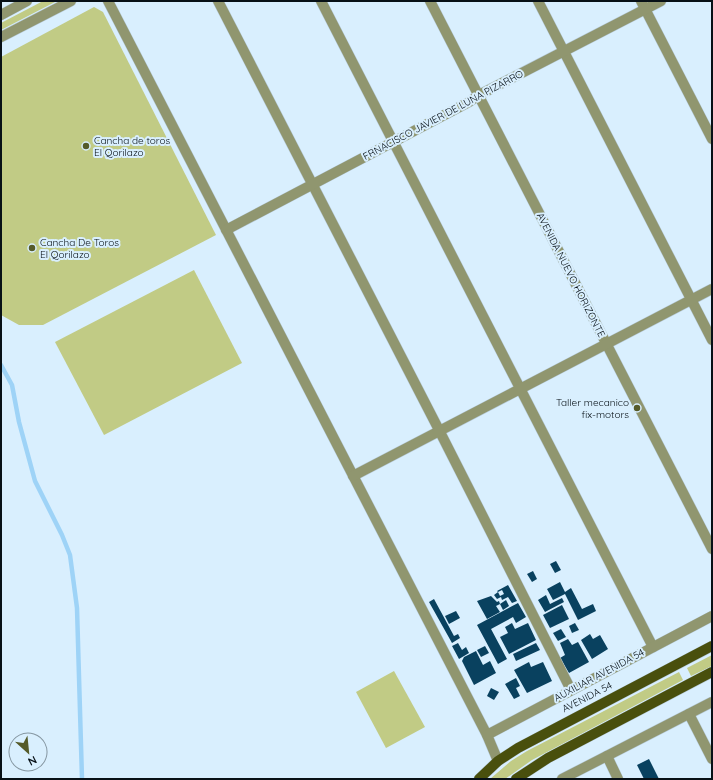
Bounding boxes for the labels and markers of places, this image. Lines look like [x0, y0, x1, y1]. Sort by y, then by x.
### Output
place label: Cancha de toros El Qorilazo [94, 134, 171, 159]
marker: Cancha de toros El Qorilazo [81, 141, 91, 151]
place label: Cancha De Toros El Qorilazo [40, 236, 119, 261]
marker: Cancha De Toros El Qorilazo [27, 243, 37, 253]
place label: Taller mecanico fix-motors [556, 396, 629, 421]
marker: Taller mecanico fix-motors [632, 403, 642, 413]

